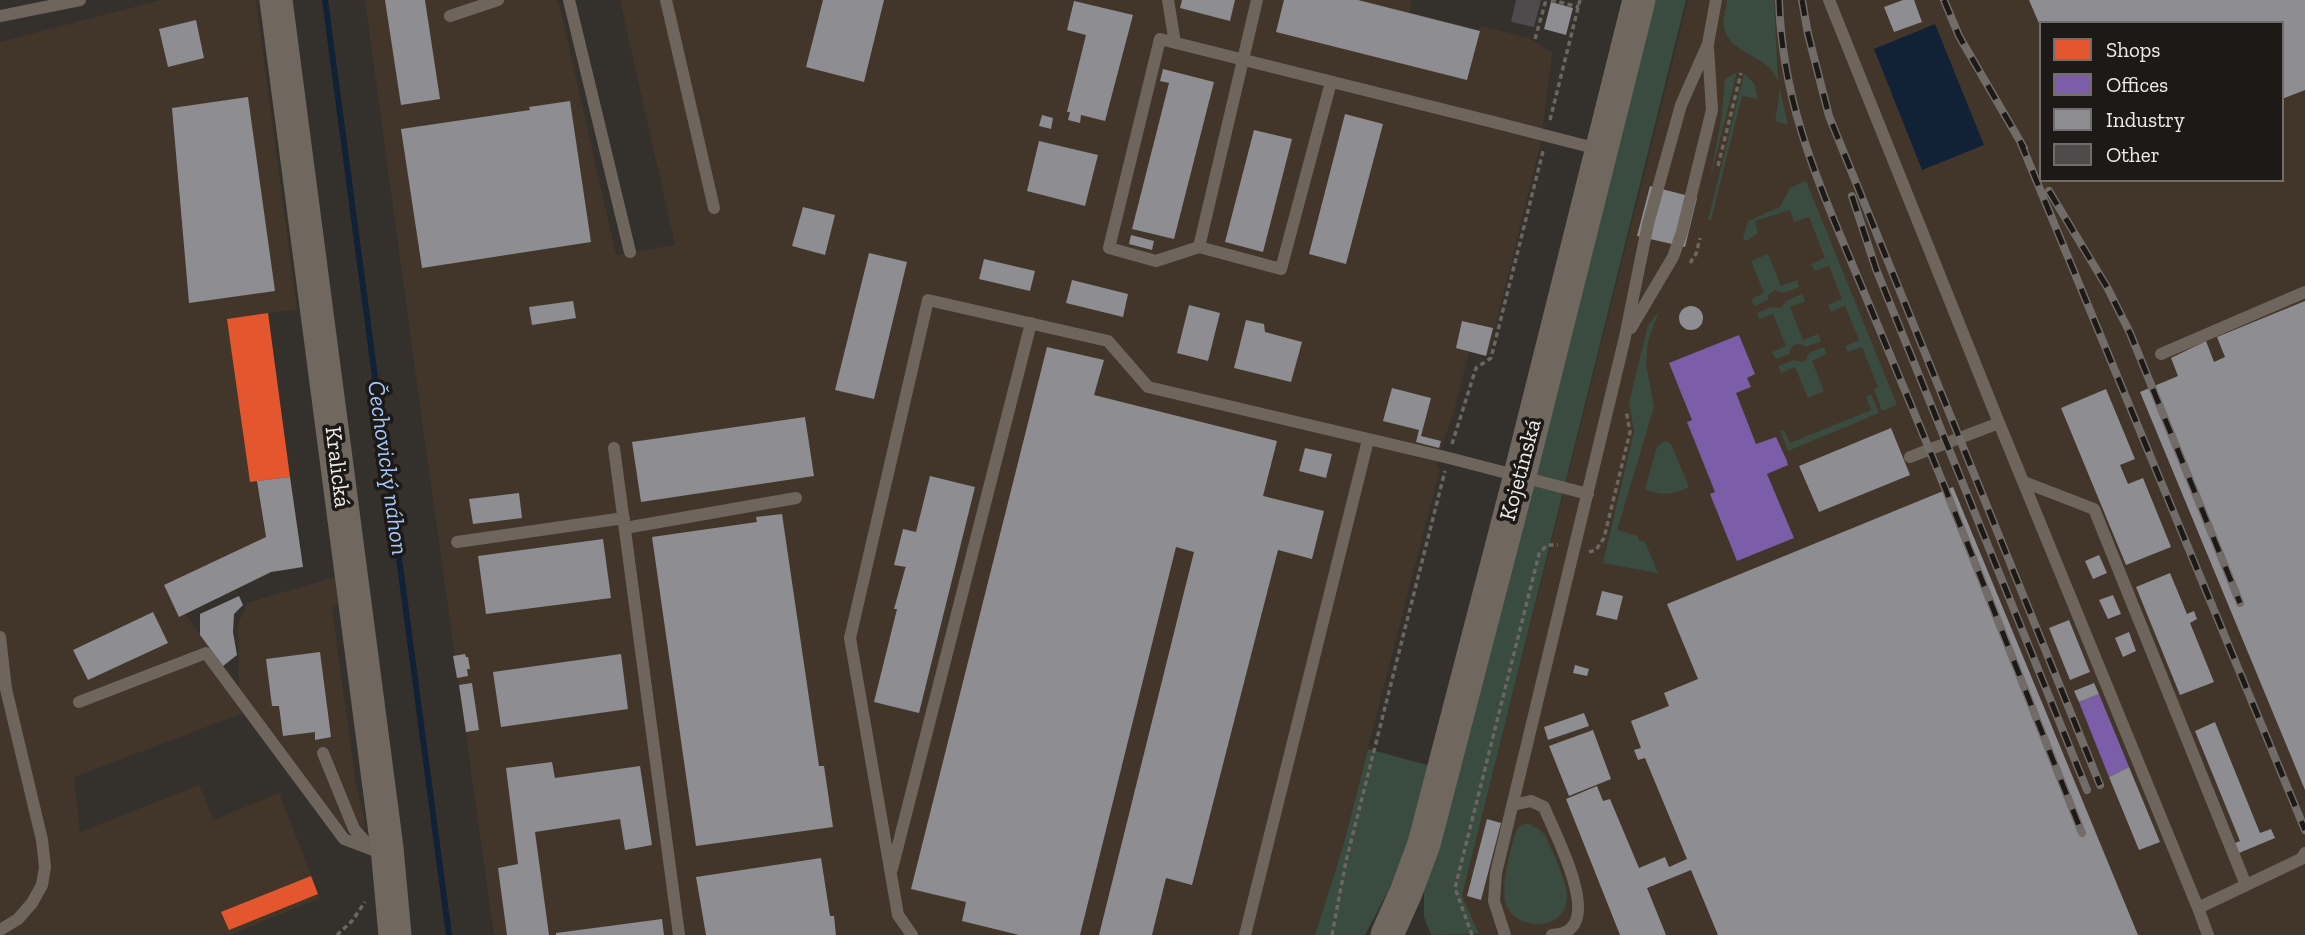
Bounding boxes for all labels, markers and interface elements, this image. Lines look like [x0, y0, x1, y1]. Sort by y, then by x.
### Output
legend [2039, 21, 2284, 182]
text: Shops [2106, 37, 2160, 62]
text: Offices [2106, 72, 2168, 97]
text: Industry [2106, 107, 2185, 132]
text: Other [2106, 142, 2160, 167]
water label: Čechovický náhon [361, 379, 413, 557]
street label: Kojetínská [1494, 416, 1548, 524]
street label: Kralická [318, 425, 356, 509]

